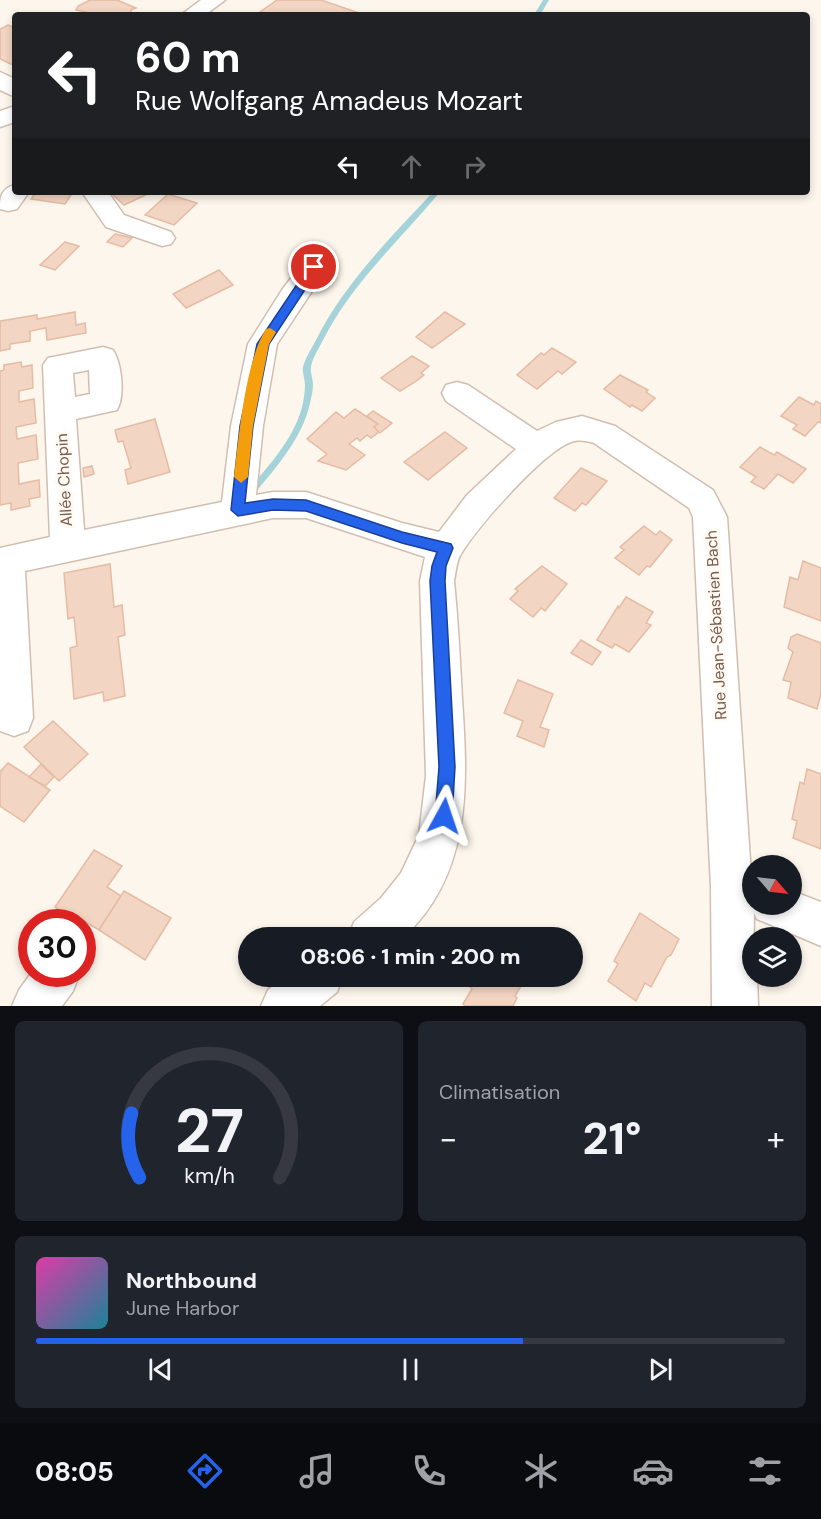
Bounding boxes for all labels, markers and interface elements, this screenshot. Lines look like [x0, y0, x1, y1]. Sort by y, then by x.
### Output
text: 60 m [135, 30, 241, 85]
icon: left [36, 36, 114, 114]
text: Rue Wolfgang Amadeus Mozart [135, 83, 523, 118]
icon: left [332, 150, 365, 183]
icon: ahead [395, 150, 428, 183]
icon: right [458, 150, 491, 183]
pin [288, 241, 339, 292]
icon: arrive [297, 250, 330, 283]
street label: Allée Chopin [51, 433, 77, 527]
street label: Rue Jean-Sébastien Bach [701, 530, 731, 720]
position arrow [412, 784, 476, 848]
north arrow [742, 855, 802, 915]
map controls [742, 855, 802, 987]
speed limit sign: 30 [18, 909, 96, 987]
button: layers [742, 927, 802, 987]
text: 08:06 · 1 min · 200 m [301, 942, 520, 971]
text: Climatisation [439, 1079, 560, 1105]
text: 27 [174, 1090, 244, 1171]
text: 21° [582, 1109, 642, 1168]
text: − [439, 1117, 457, 1160]
text: + [767, 1117, 785, 1160]
text: km/h [184, 1162, 234, 1190]
text: Northbound [126, 1266, 257, 1295]
text: June Harbor [126, 1295, 239, 1321]
icon: previous [144, 1353, 177, 1386]
icon: pause [394, 1353, 427, 1386]
icon: next [644, 1353, 677, 1386]
icon: directions [184, 1450, 226, 1492]
icon: music [296, 1450, 338, 1492]
icon: phone [408, 1450, 450, 1492]
icon: climate [520, 1450, 562, 1492]
icon: car [632, 1450, 674, 1492]
icon: filters [744, 1450, 786, 1492]
text: 08:05 [35, 1454, 114, 1489]

